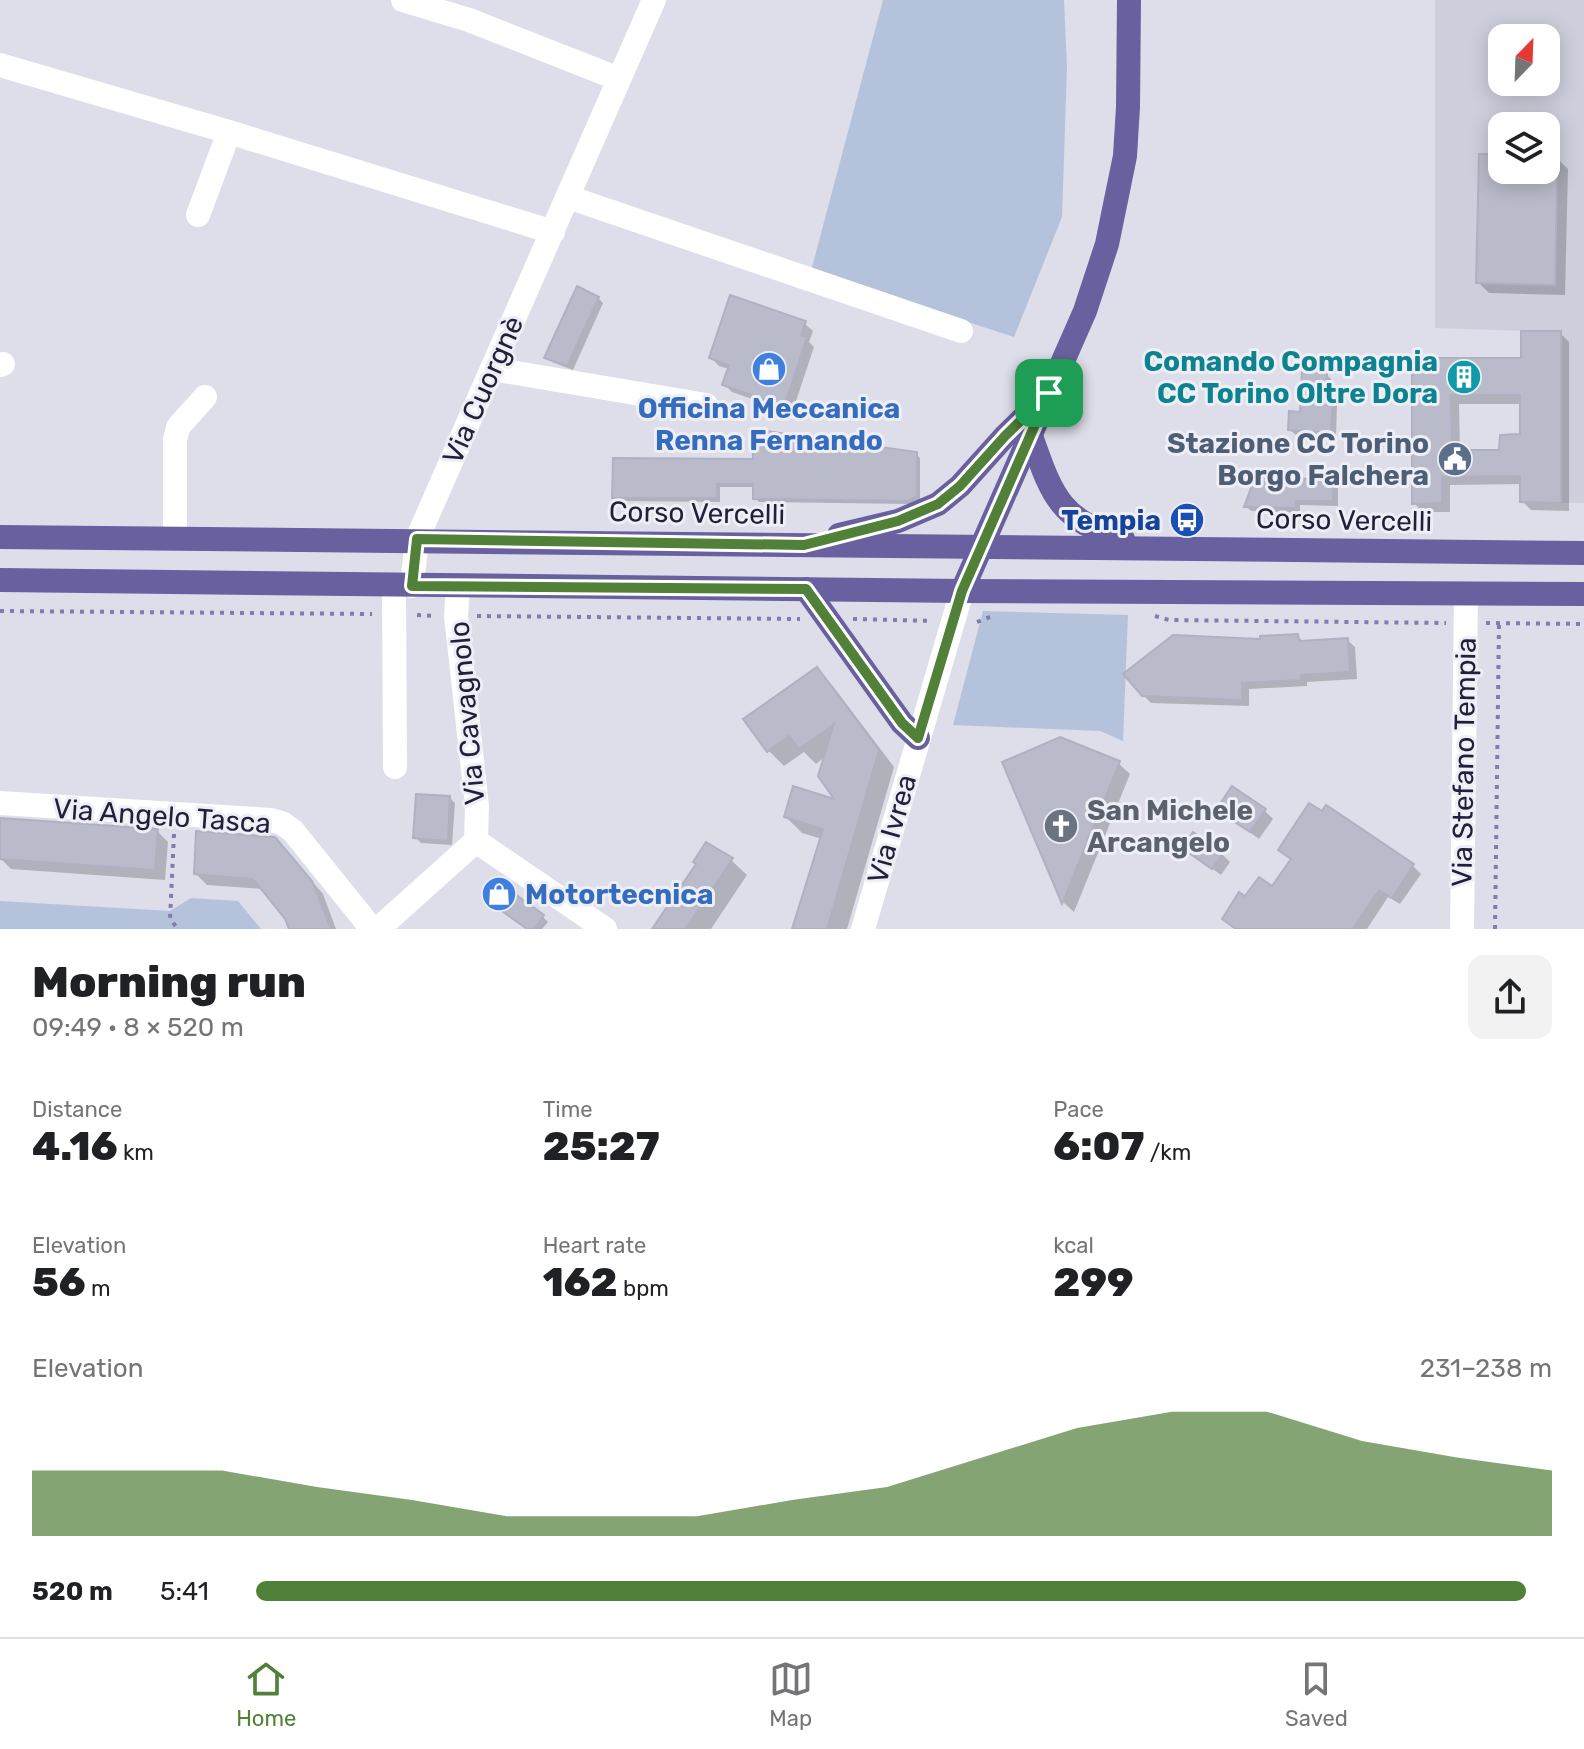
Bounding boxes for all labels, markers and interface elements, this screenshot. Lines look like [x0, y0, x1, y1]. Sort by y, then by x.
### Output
north arrow [1488, 24, 1560, 96]
map controls [1488, 24, 1560, 184]
button: layers [1488, 112, 1560, 184]
street label: Via Cuorgnè [436, 311, 530, 469]
place label: Comando Compagnia CC Torino Oltre Dora [1143, 345, 1438, 410]
shop icon: Officina Meccanica Renna Fernando [750, 350, 788, 388]
building icon: Comando Compagnia CC Torino Oltre Dora [1445, 358, 1483, 396]
pin [1015, 359, 1083, 427]
icon: arrive [1027, 371, 1071, 415]
place label: Officina Meccanica Renna Fernando [638, 392, 900, 457]
place label: Stazione CC Torino Borgo Falchera [1167, 427, 1429, 492]
public building icon: Stazione CC Torino Borgo Falchera [1436, 440, 1474, 478]
street label: Corso Vercelli [609, 495, 785, 531]
bus stop icon: Tempia [1168, 501, 1206, 539]
street label: Corso Vercelli [1256, 502, 1432, 538]
place label: Tempia [1061, 504, 1161, 537]
street label: Via Cavagnolo [443, 620, 491, 806]
street label: Via Stefano Tempia [1445, 637, 1483, 887]
street label: Via Ivrea [861, 771, 923, 887]
street label: Via Angelo Tasca [52, 792, 272, 840]
place label: San Michele Arcangelo [1087, 794, 1253, 859]
church icon: San Michele Arcangelo [1042, 807, 1080, 845]
shop icon: Motortecnica [480, 875, 518, 913]
place label: Motortecnica [525, 878, 713, 911]
button: share [1468, 955, 1552, 1039]
text: Morning run [32, 956, 306, 1008]
text: 09:49 · 8 × 520 m [32, 1012, 244, 1043]
text: Distance [32, 1096, 122, 1123]
text: Time [543, 1096, 593, 1123]
text: Pace [1053, 1096, 1104, 1123]
text: 4.16 [32, 1123, 118, 1170]
text: 25:27 [543, 1123, 660, 1170]
text: 6:07 [1053, 1123, 1144, 1170]
text: km [118, 1139, 154, 1166]
text: /km [1144, 1139, 1191, 1166]
text: Elevation [32, 1232, 126, 1259]
text: Heart rate [543, 1232, 646, 1259]
text: kcal [1053, 1232, 1094, 1259]
text: 56 [32, 1259, 86, 1306]
text: 162 [543, 1259, 618, 1306]
text: 299 [1053, 1259, 1133, 1306]
text: m [86, 1275, 111, 1302]
text: bpm [618, 1275, 669, 1302]
text: Elevation [32, 1353, 143, 1384]
text: 231–238 m [1420, 1353, 1552, 1384]
text: 520 m [32, 1576, 113, 1607]
text: 5:41 [160, 1576, 209, 1607]
tab: Home [236, 1657, 296, 1732]
tab: Map [769, 1657, 813, 1732]
tab: Saved [1285, 1657, 1348, 1732]

